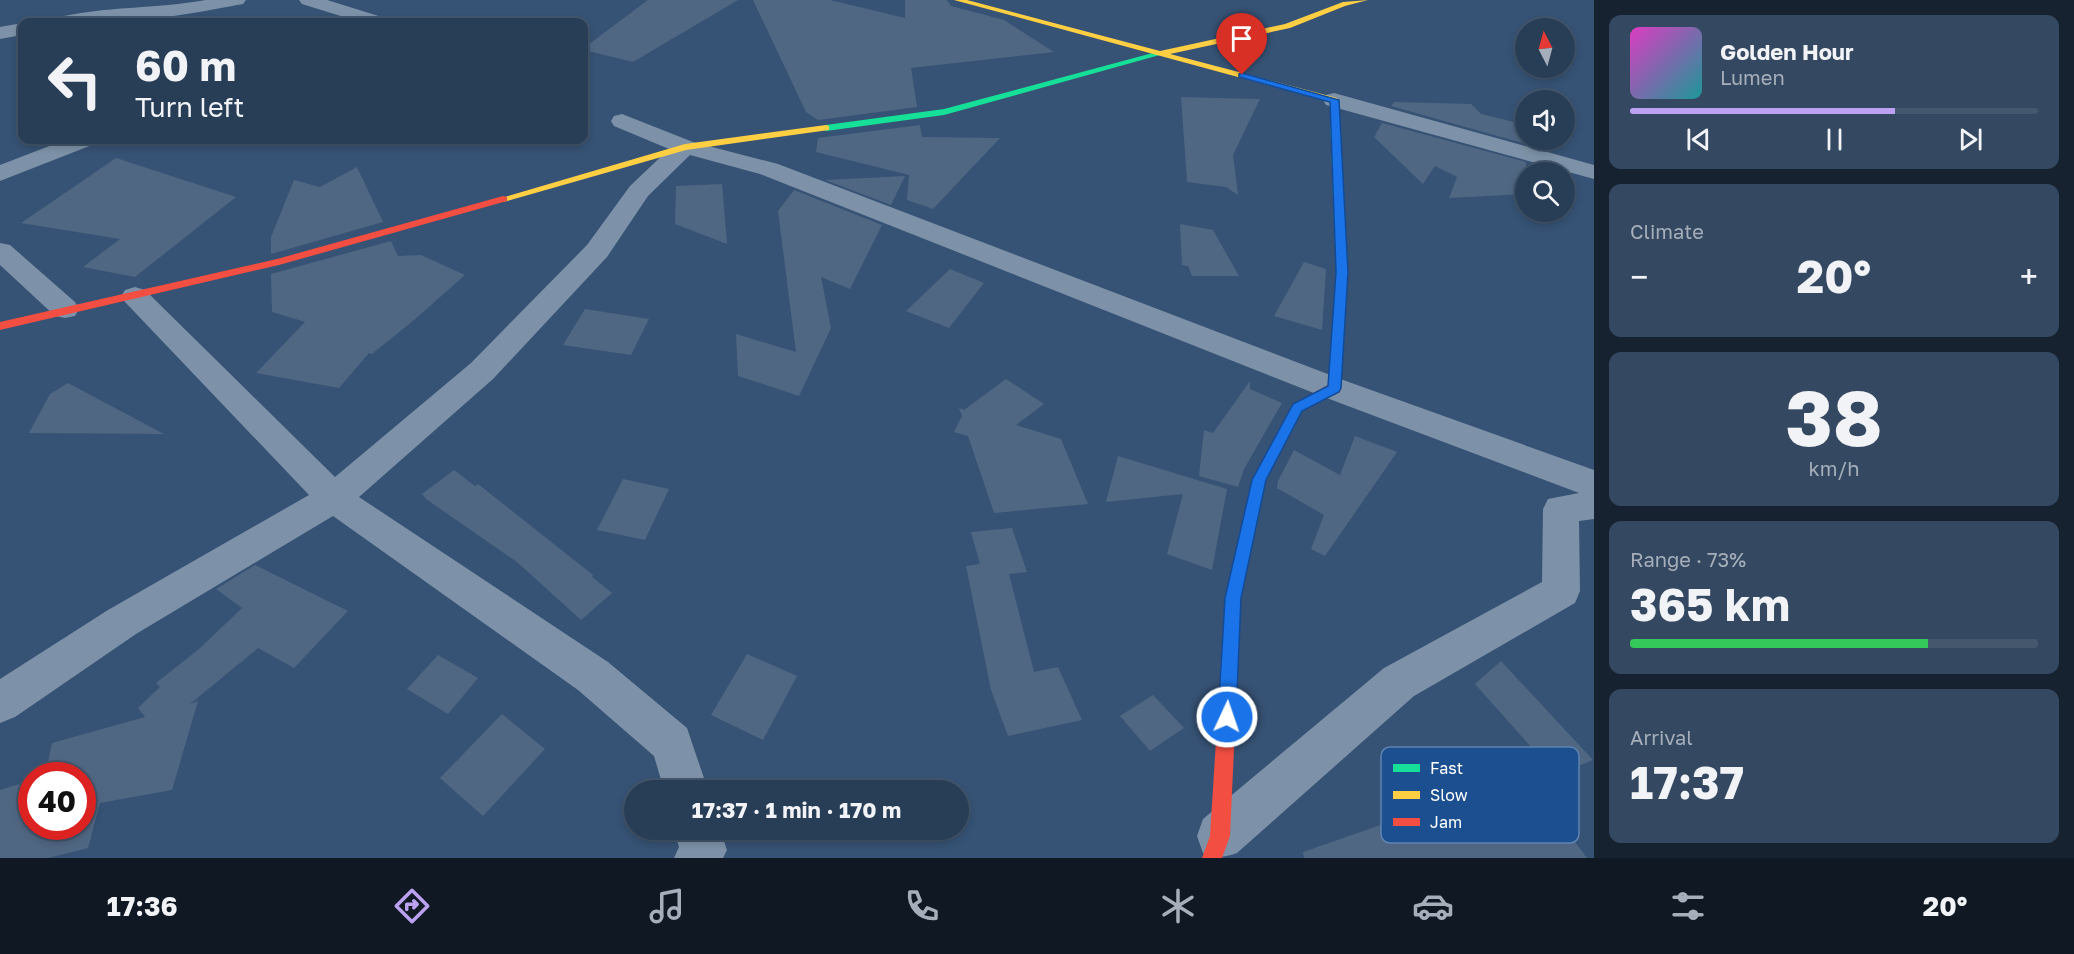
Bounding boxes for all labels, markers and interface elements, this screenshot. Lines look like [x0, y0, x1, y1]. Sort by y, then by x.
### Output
pin [1216, 13, 1267, 75]
north arrow [1515, 18, 1575, 78]
map controls [1515, 18, 1575, 222]
icon: arrive [1225, 22, 1258, 55]
text: Golden Hour [1720, 38, 1854, 65]
text: 60 m [135, 40, 236, 90]
icon: left [36, 42, 114, 120]
text: Lumen [1720, 65, 1785, 89]
button: sound [1515, 90, 1575, 150]
text: Turn left [135, 91, 244, 123]
icon: previous [1682, 123, 1715, 156]
icon: pause [1818, 123, 1851, 156]
icon: next [1954, 123, 1987, 156]
button: search [1515, 162, 1575, 222]
text: Climate [1630, 219, 1704, 243]
text: 20° [1797, 249, 1871, 303]
text: − [1630, 257, 1648, 296]
text: + [2020, 257, 2038, 296]
text: 38 [1785, 370, 1883, 463]
text: km/h [1809, 456, 1859, 480]
text: Range · 73% [1630, 547, 1746, 571]
text: 365 km [1630, 577, 1790, 631]
position arrow [1195, 685, 1259, 749]
text: Arrival [1630, 725, 1693, 749]
legend [1381, 747, 1579, 843]
text: 17:37 [1630, 755, 1744, 809]
text: Fast [1430, 758, 1463, 778]
speed limit sign: 40 [18, 762, 96, 840]
text: Slow [1430, 785, 1468, 805]
text: 17:37 · 1 min · 170 m [692, 796, 901, 823]
text: Jam [1430, 812, 1462, 832]
icon: directions [391, 885, 433, 927]
icon: music [646, 885, 688, 927]
icon: phone [901, 885, 943, 927]
icon: climate [1157, 885, 1199, 927]
icon: car [1412, 885, 1454, 927]
icon: filters [1667, 885, 1709, 927]
text: 17:36 [107, 890, 178, 922]
text: 20° [1923, 890, 1967, 922]

